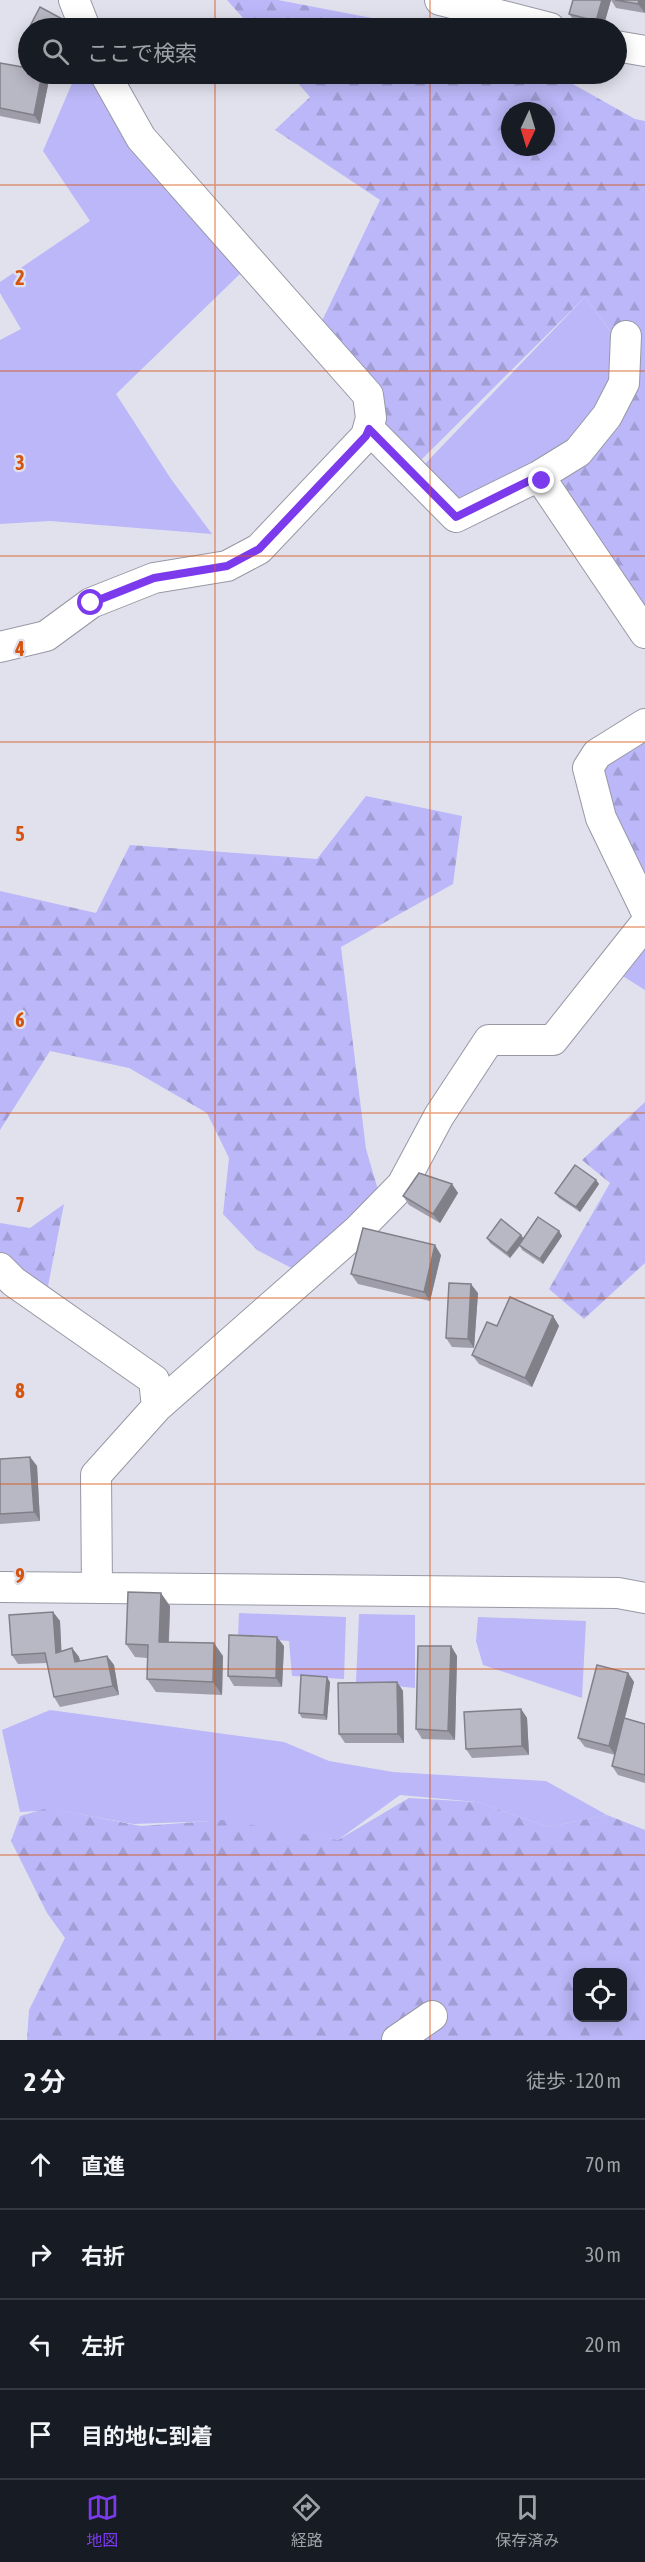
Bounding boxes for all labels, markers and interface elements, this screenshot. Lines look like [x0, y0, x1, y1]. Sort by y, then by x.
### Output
search box [18, 18, 627, 84]
icon: search [39, 35, 72, 68]
text: ここで検索 [87, 40, 197, 66]
north arrow [501, 102, 555, 156]
text: 2 [15, 266, 25, 289]
text: 3 [15, 451, 25, 474]
route end [528, 467, 554, 493]
route start [77, 589, 103, 615]
text: 4 [14, 637, 25, 660]
text: 5 [15, 822, 25, 845]
text: 6 [15, 1008, 25, 1031]
text: 7 [15, 1193, 25, 1216]
text: 8 [15, 1379, 25, 1402]
text: 9 [15, 1564, 25, 1587]
map controls [573, 1968, 627, 2022]
button: locate [573, 1968, 627, 2022]
text: 2 分 [24, 2067, 66, 2097]
text: 徒歩 · 120 m [526, 2069, 621, 2092]
icon: ahead [24, 2148, 57, 2181]
text: 直進 [81, 2153, 125, 2179]
text: 70 m [585, 2153, 621, 2176]
icon: right [24, 2238, 57, 2271]
text: 右折 [81, 2243, 125, 2269]
text: 30 m [585, 2243, 621, 2266]
icon: left [24, 2328, 57, 2361]
text: 左折 [81, 2333, 125, 2359]
text: 20 m [585, 2333, 621, 2356]
icon: arrive [24, 2418, 57, 2451]
text: 目的地に到着 [81, 2423, 213, 2449]
tab: 地図 [86, 2491, 119, 2551]
tab: 経路 [290, 2491, 323, 2551]
tab: 保存済み [495, 2491, 559, 2551]

